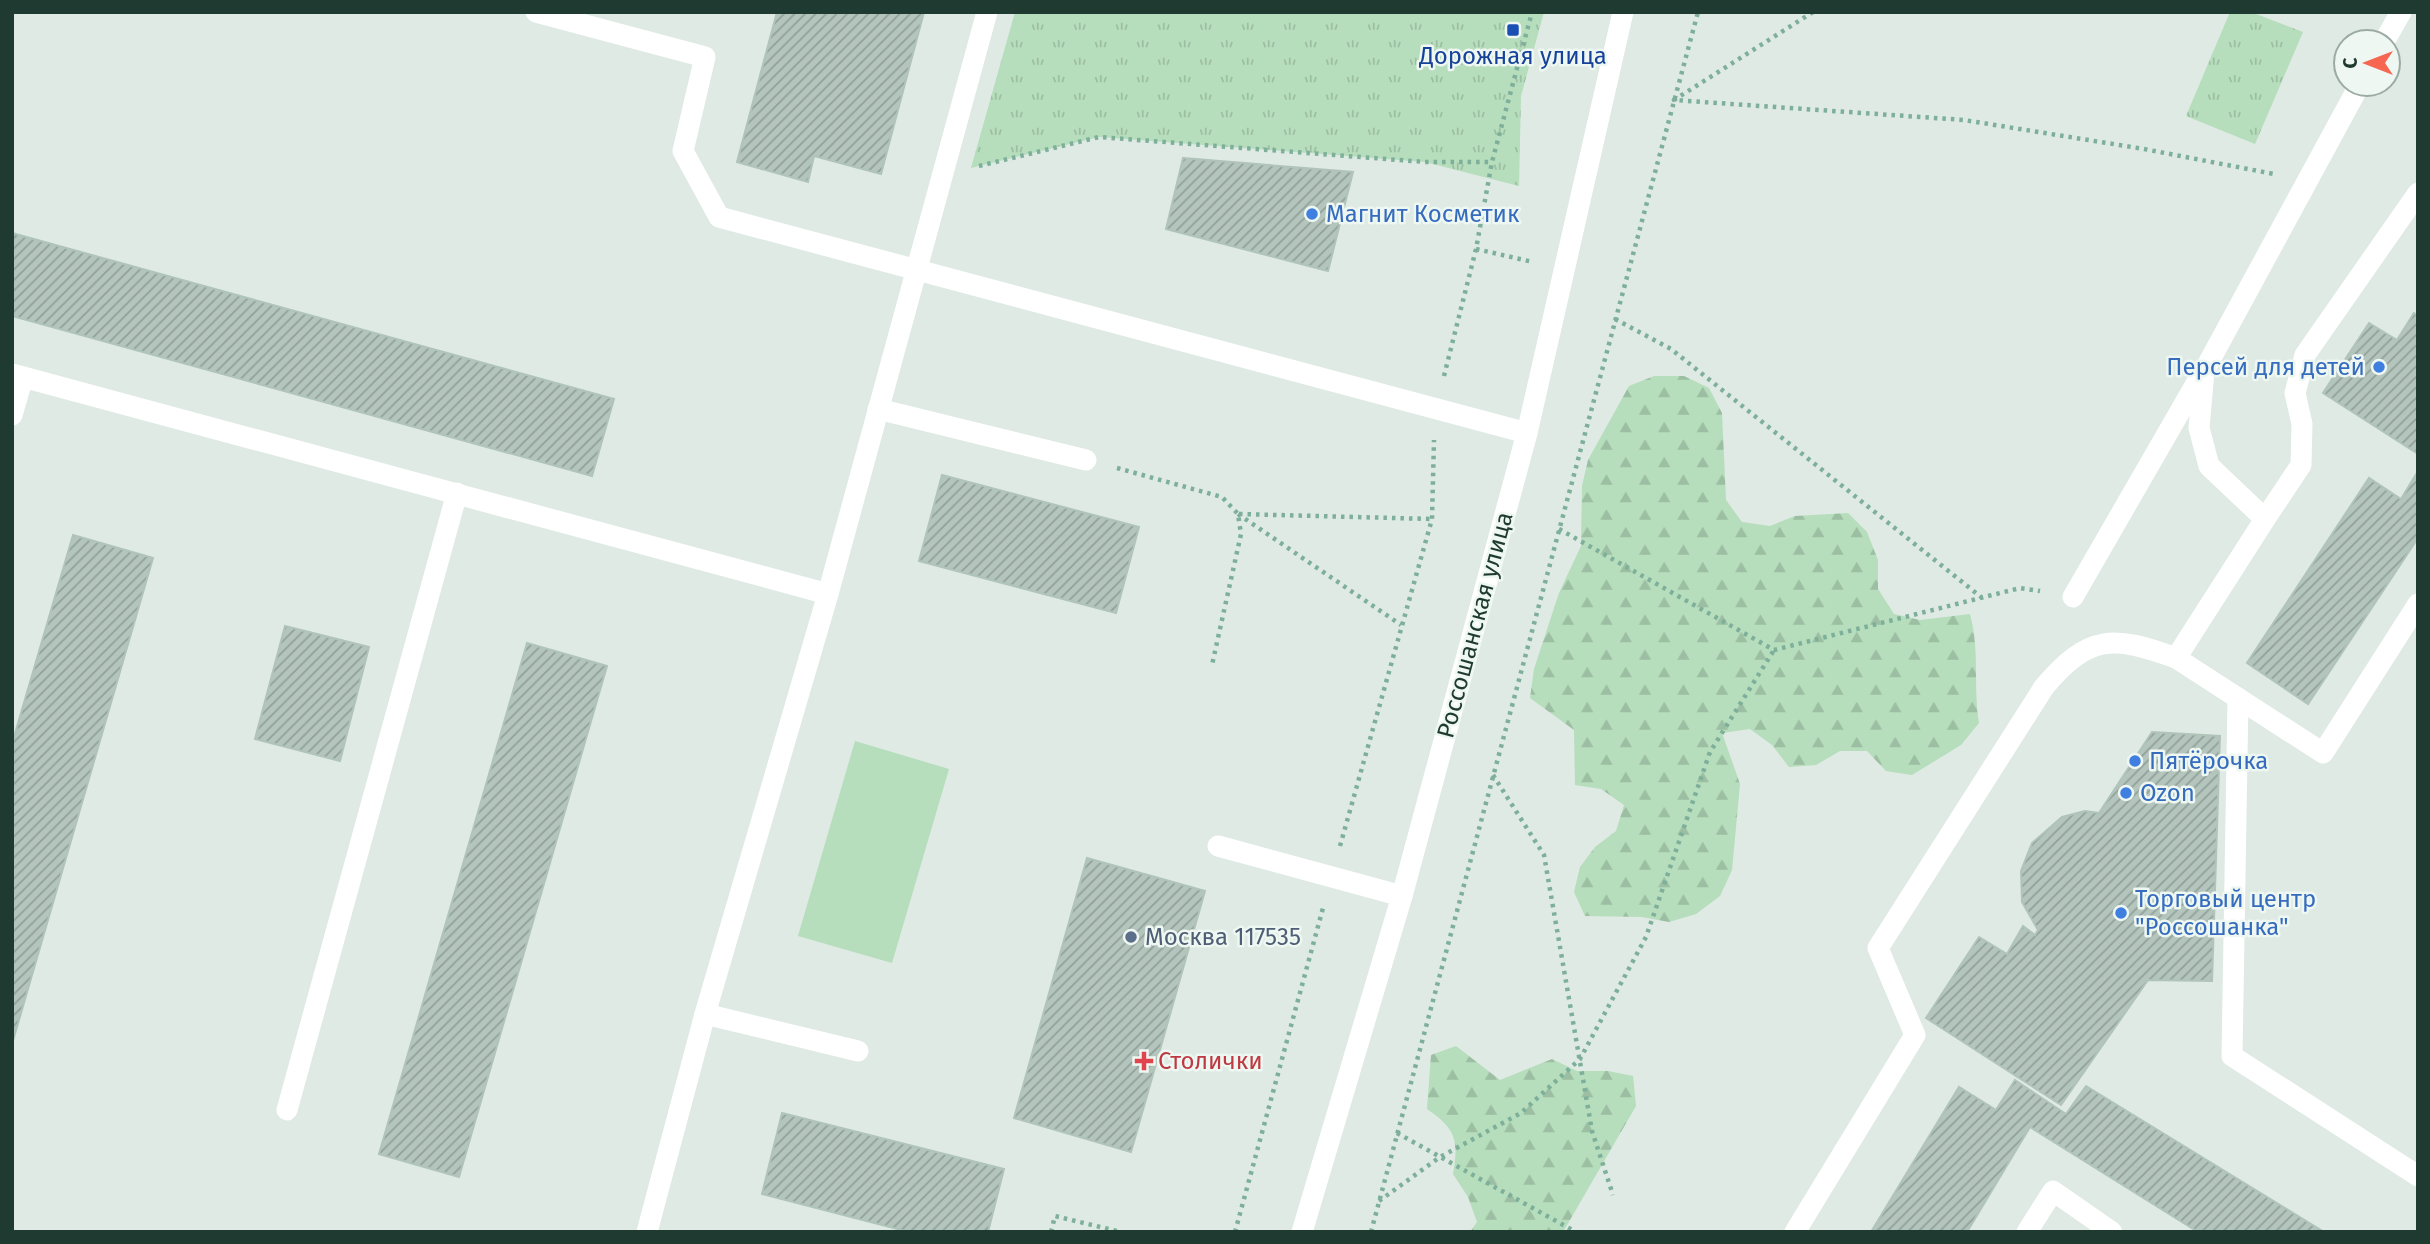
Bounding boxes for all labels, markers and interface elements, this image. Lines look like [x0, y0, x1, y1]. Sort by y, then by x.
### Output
marker: Дорожная улица [1505, 22, 1521, 38]
north arrow [2332, 28, 2402, 98]
place label: Дорожная улица [1418, 42, 1607, 70]
text: С [2339, 57, 2362, 68]
place label: Магнит Косметик [1326, 200, 1520, 228]
marker: Магнит Косметик [1304, 206, 1320, 222]
place label: Персей для детей [2166, 353, 2365, 381]
marker: Персей для детей [2371, 359, 2387, 375]
street label: Россошанская улица [1431, 509, 1519, 741]
place label: Пятёрочка [2149, 747, 2268, 775]
marker: Пятёрочка [2127, 753, 2143, 769]
place label: Ozon [2140, 779, 2195, 807]
marker: Ozon [2118, 785, 2134, 801]
place label: Торговый центр "Россошанка" [2135, 885, 2316, 941]
marker: Торговый центр "Россошанка" [2113, 905, 2129, 921]
place label: Москва 117535 [1145, 923, 1301, 951]
marker: Москва 117535 [1123, 929, 1139, 945]
place label: Столички [1158, 1047, 1263, 1075]
marker: Столички [1136, 1053, 1152, 1069]

